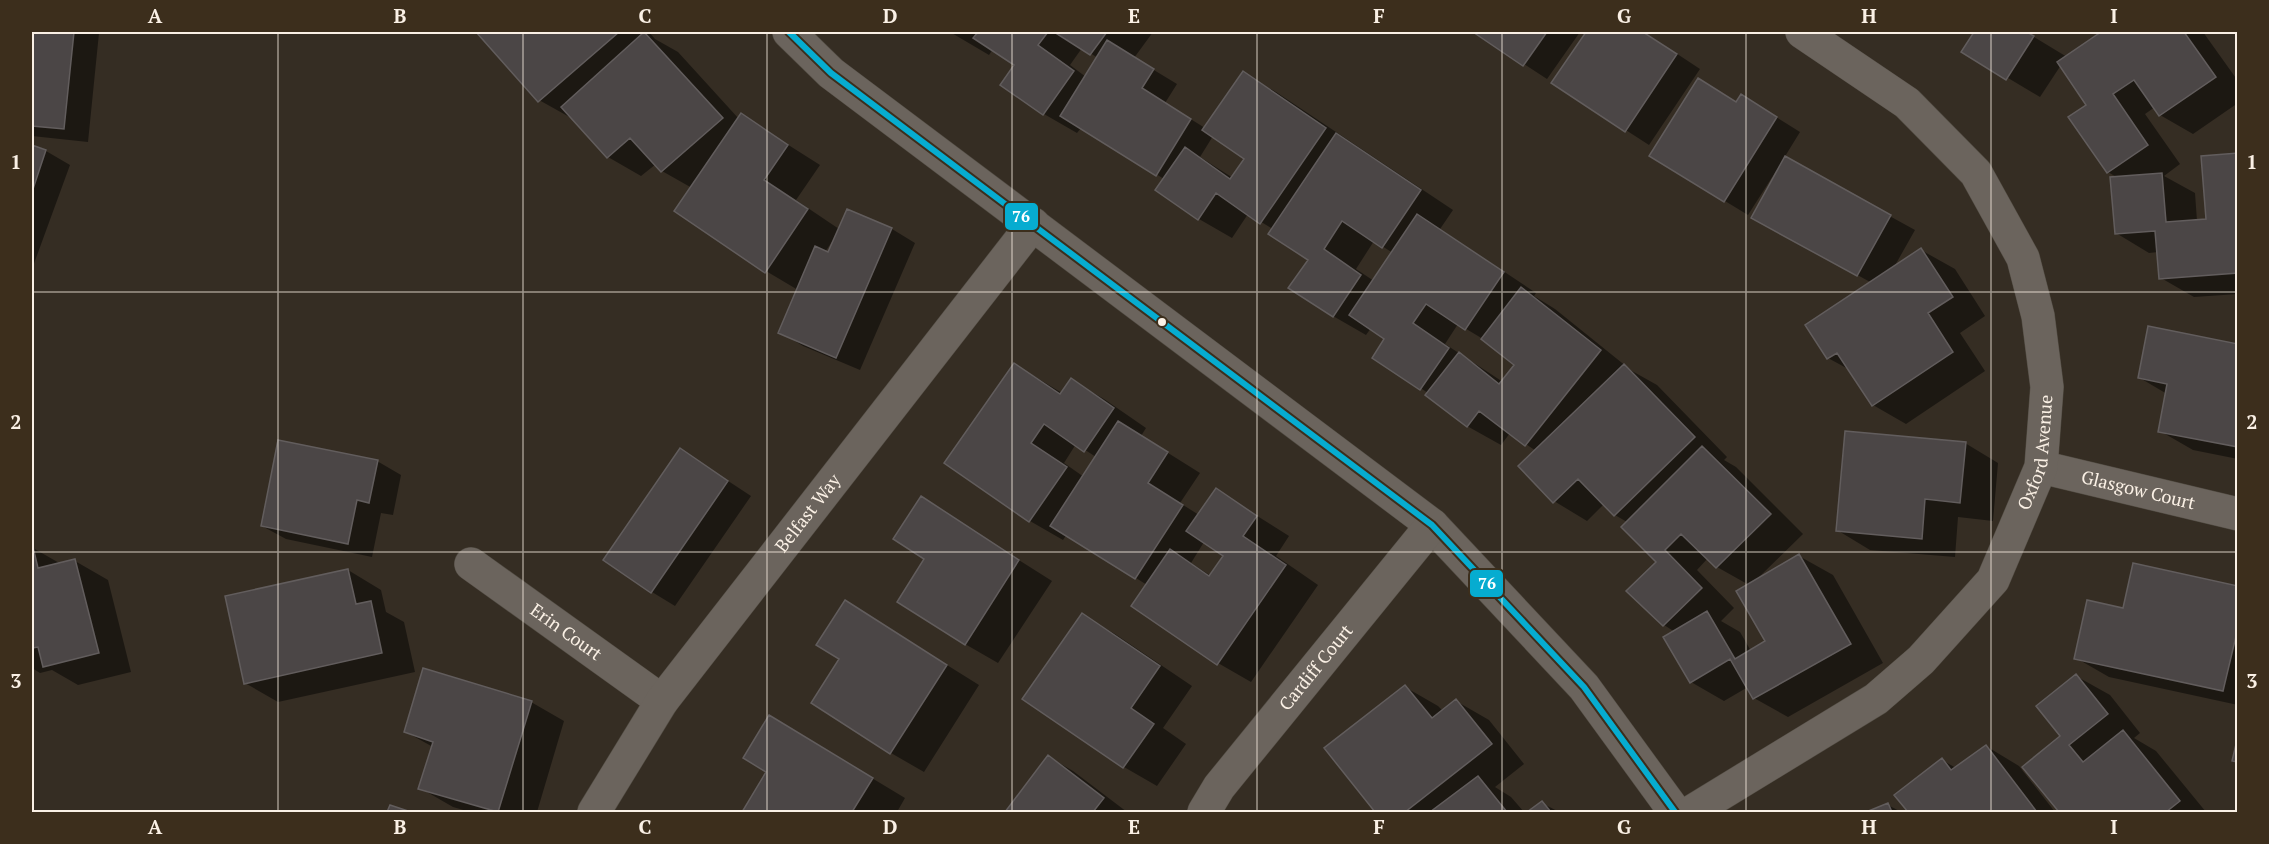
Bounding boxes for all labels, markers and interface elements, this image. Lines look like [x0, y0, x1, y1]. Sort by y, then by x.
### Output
text: A [148, 2, 163, 29]
text: B [394, 2, 407, 29]
text: C [638, 2, 652, 29]
text: D [883, 2, 897, 29]
text: E [1128, 2, 1140, 29]
text: F [1373, 2, 1385, 29]
text: G [1617, 2, 1631, 29]
text: H [1861, 2, 1877, 29]
text: I [2110, 2, 2118, 29]
text: 1 [10, 148, 22, 175]
text: 1 [2246, 148, 2258, 175]
line badge: 76 [1004, 202, 1039, 231]
text: 76 [1012, 205, 1030, 227]
unlabelled marker [1156, 316, 1168, 328]
street label: Oxford Avenue [2011, 394, 2057, 513]
text: 2 [10, 408, 22, 435]
text: 2 [2246, 408, 2258, 435]
street label: Glasgow Court [2079, 464, 2198, 514]
street label: Belfast Way [769, 468, 846, 557]
line badge: 76 [1469, 569, 1504, 598]
text: 76 [1478, 572, 1496, 594]
street label: Erin Court [526, 597, 608, 666]
street label: Cardiff Court [1273, 619, 1358, 715]
text: 3 [10, 667, 22, 694]
text: 3 [2246, 667, 2258, 694]
text: A [148, 813, 163, 840]
text: B [394, 813, 407, 840]
text: C [638, 813, 652, 840]
text: D [883, 813, 897, 840]
text: E [1128, 813, 1140, 840]
text: F [1373, 813, 1385, 840]
text: G [1617, 813, 1631, 840]
text: H [1861, 813, 1877, 840]
text: I [2110, 813, 2118, 840]

